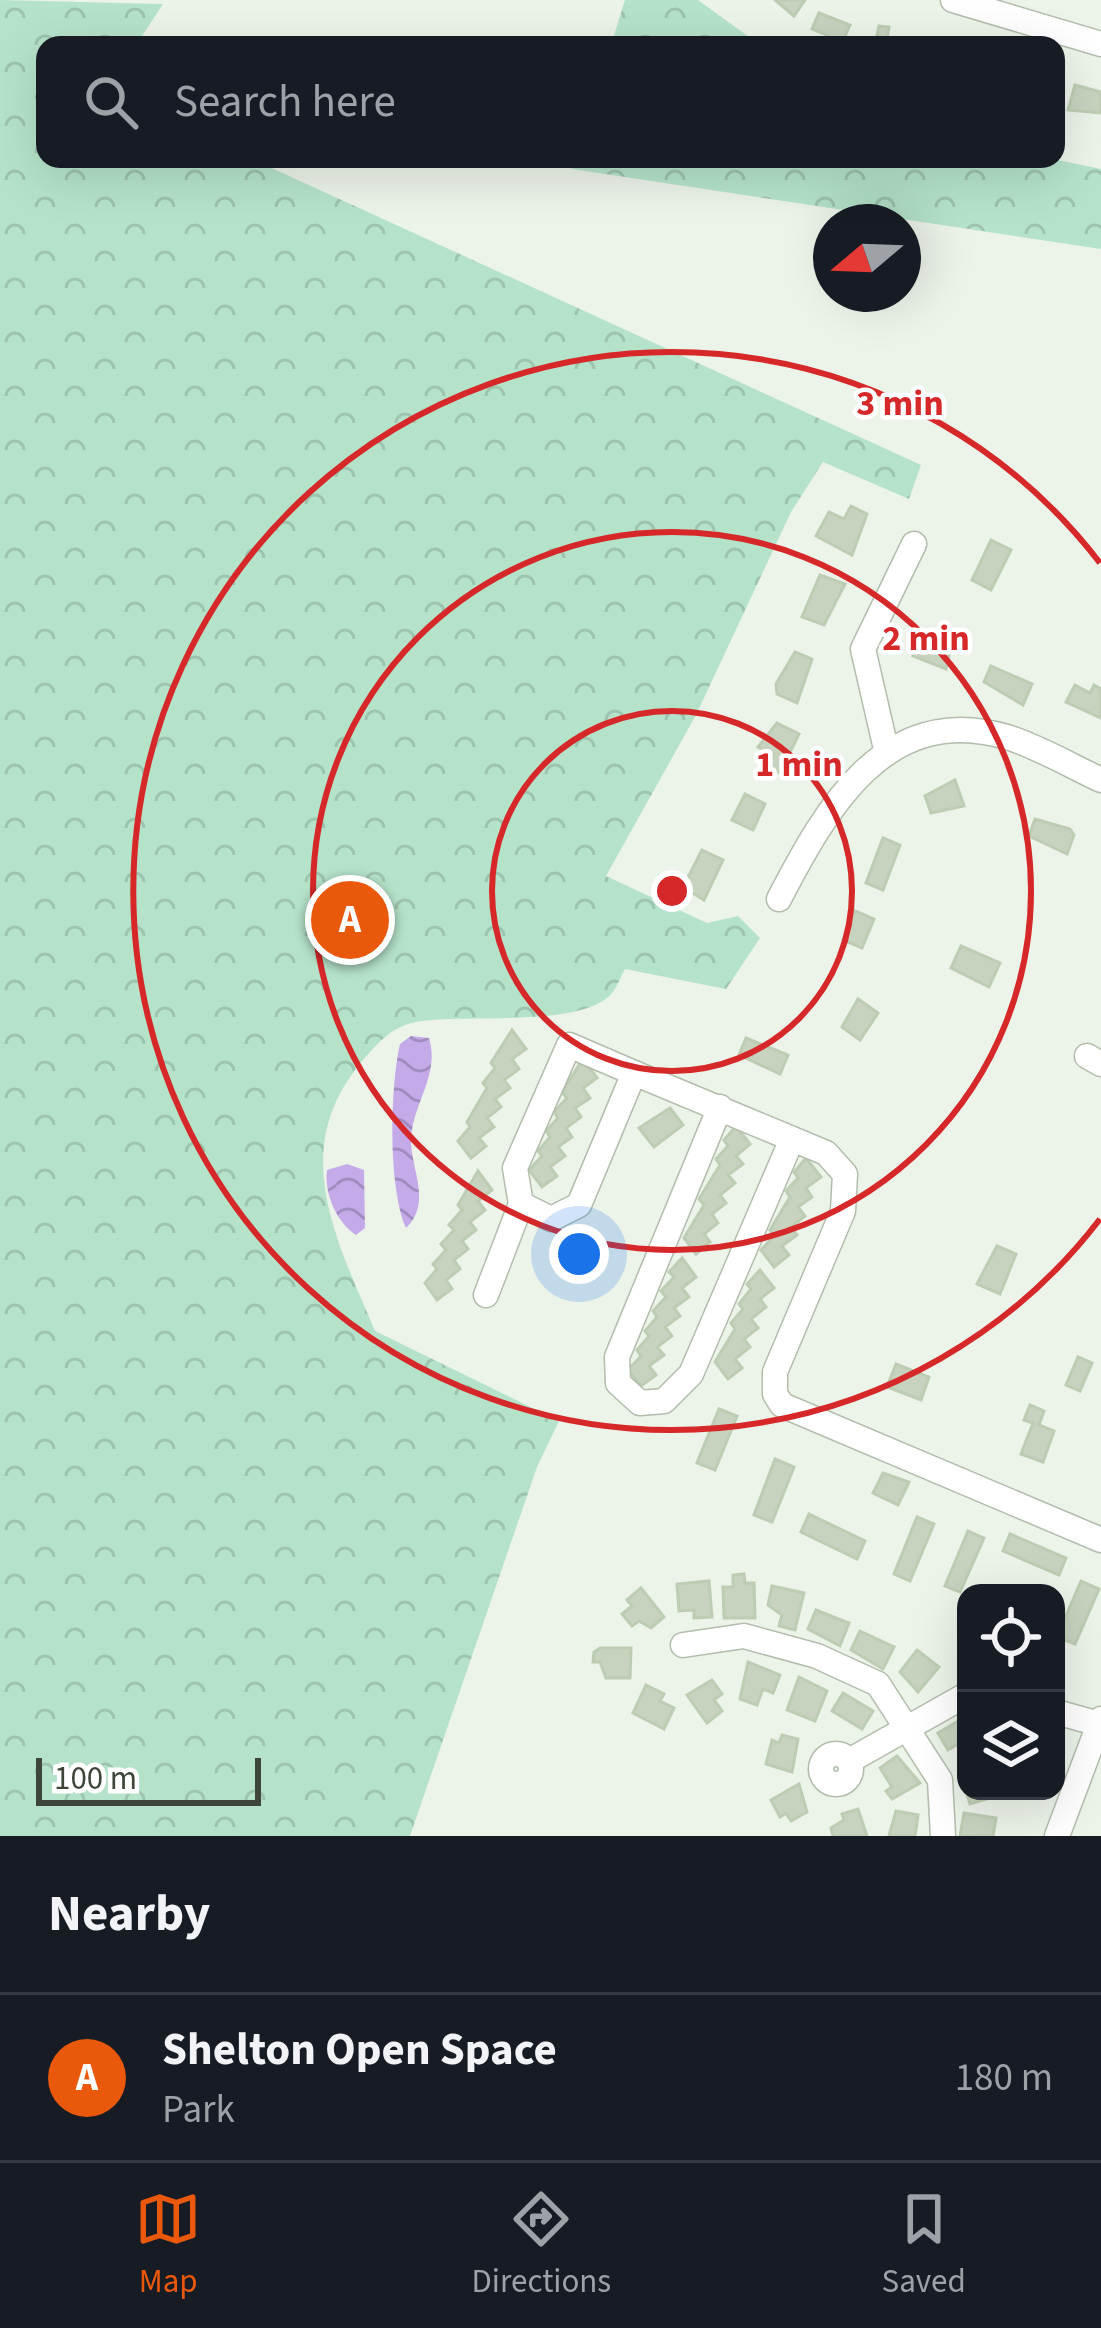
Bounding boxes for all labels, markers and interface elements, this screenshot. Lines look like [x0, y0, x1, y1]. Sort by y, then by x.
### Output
search box [36, 36, 1065, 168]
icon: search [78, 69, 144, 135]
text: Search here [174, 70, 396, 134]
north arrow [813, 204, 921, 312]
text: 3 min [856, 378, 944, 429]
text: 2 min [882, 613, 970, 664]
text: 1 min [755, 739, 843, 790]
centre of rings [651, 870, 693, 912]
pin: A [311, 875, 389, 965]
your location [549, 1224, 609, 1284]
map controls [957, 1584, 1065, 1800]
button: locate [957, 1584, 1065, 1692]
button: layers [957, 1692, 1065, 1800]
scale bar [36, 1752, 261, 1805]
text: 100 m [54, 1755, 137, 1802]
text: Nearby [48, 1878, 210, 1950]
text: Shelton Open Space [162, 2018, 557, 2082]
text: A [76, 2050, 98, 2106]
text: 180 m [955, 2050, 1053, 2106]
text: Park [162, 2082, 235, 2138]
tab: Map [135, 2186, 201, 2305]
tab: Directions [472, 2186, 611, 2305]
tab: Saved [882, 2186, 966, 2305]

